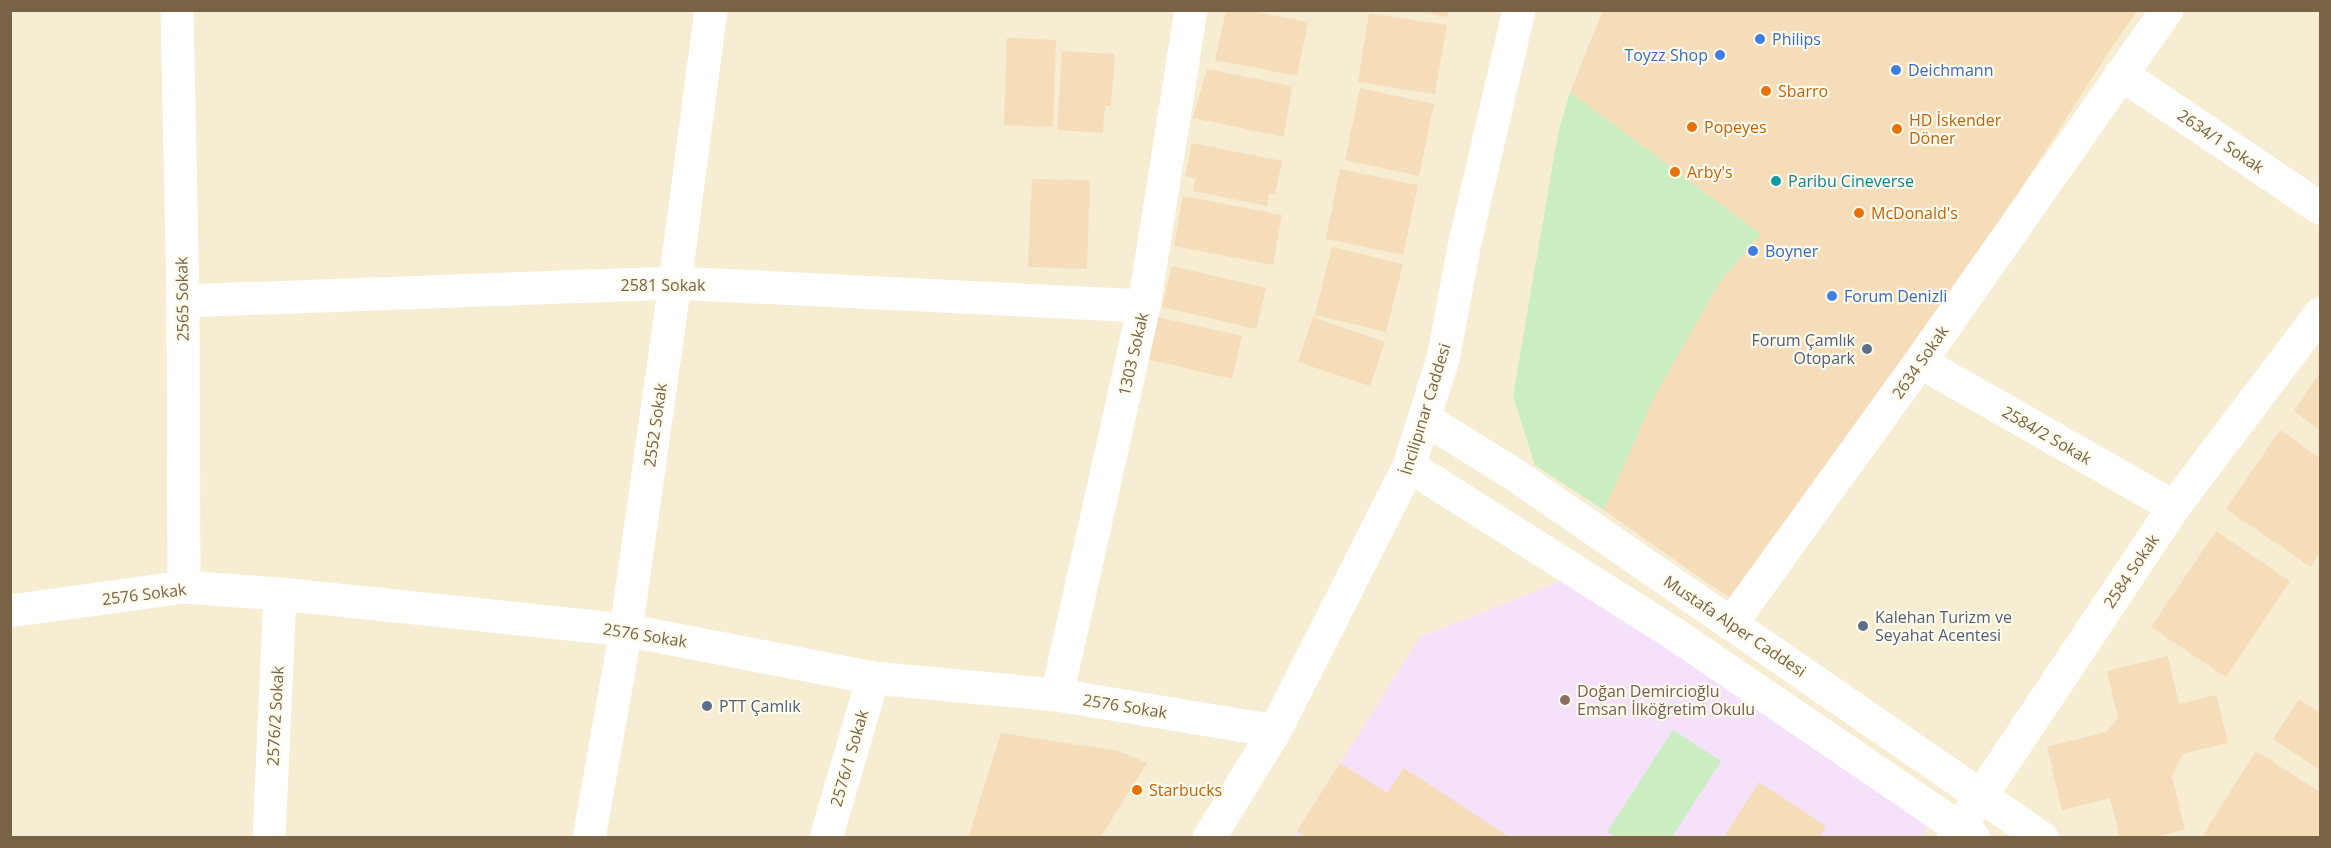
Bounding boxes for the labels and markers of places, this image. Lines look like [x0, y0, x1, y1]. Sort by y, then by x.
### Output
place label: Philips [1772, 28, 1821, 50]
marker: Philips [1753, 32, 1767, 46]
place label: Toyzz Shop [1624, 44, 1708, 66]
marker: Toyzz Shop [1713, 48, 1727, 62]
place label: Deichmann [1908, 59, 1993, 81]
marker: Deichmann [1889, 63, 1903, 77]
place label: Sbarro [1778, 80, 1828, 102]
marker: Sbarro [1759, 84, 1773, 98]
place label: HD İskender Döner [1909, 109, 2002, 149]
place label: Popeyes [1704, 116, 1767, 138]
marker: Popeyes [1685, 120, 1699, 134]
marker: HD İskender Döner [1890, 122, 1904, 136]
place label: Arby's [1687, 161, 1733, 183]
marker: Arby's [1668, 165, 1682, 179]
place label: Paribu Cineverse [1788, 170, 1914, 192]
marker: Paribu Cineverse [1769, 174, 1783, 188]
place label: McDonald's [1871, 202, 1958, 224]
marker: McDonald's [1852, 206, 1866, 220]
place label: Boyner [1765, 240, 1819, 262]
marker: Boyner [1746, 244, 1760, 258]
place label: Forum Denizli [1844, 285, 1947, 307]
marker: Forum Denizli [1825, 289, 1839, 303]
place label: Forum Çamlık Otopark [1752, 329, 1856, 369]
marker: Forum Çamlık Otopark [1860, 342, 1874, 356]
place label: Kalehan Turizm ve Seyahat Acentesi [1875, 606, 2012, 646]
marker: Kalehan Turizm ve Seyahat Acentesi [1856, 619, 1870, 633]
place label: Doğan Demircioğlu Emsan İlköğretim Okulu [1577, 680, 1755, 720]
marker: Doğan Demircioğlu Emsan İlköğretim Okulu [1558, 693, 1572, 707]
place label: PTT Çamlık [719, 695, 801, 717]
marker: PTT Çamlık [700, 699, 714, 713]
place label: Starbucks [1149, 779, 1222, 801]
marker: Starbucks [1130, 783, 1144, 797]

